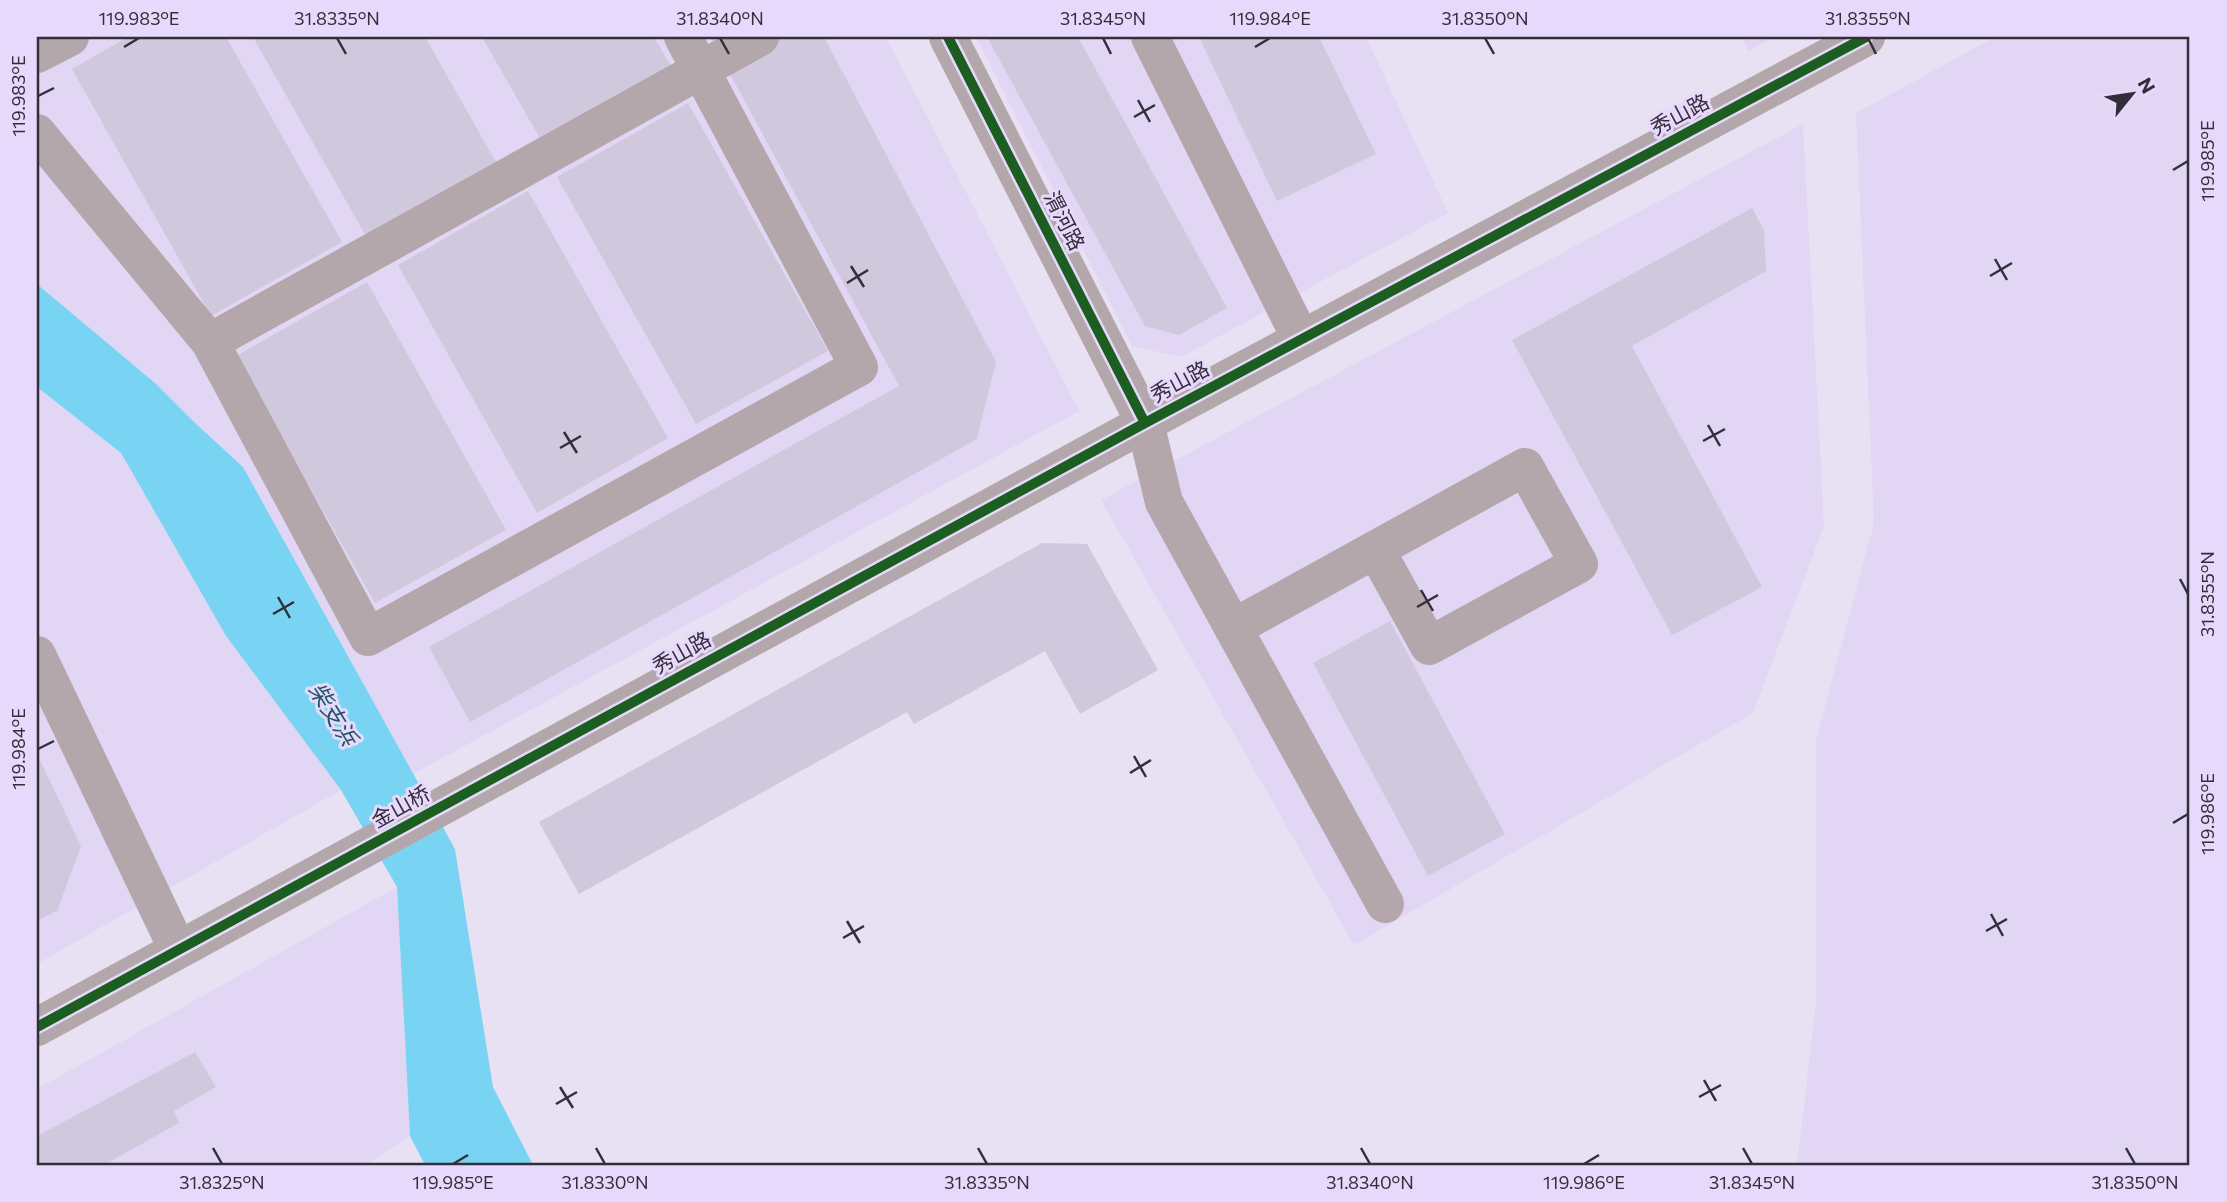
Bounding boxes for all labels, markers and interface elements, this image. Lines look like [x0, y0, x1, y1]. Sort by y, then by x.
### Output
text: 119.983°E [98, 7, 180, 29]
text: 31.8335°N [294, 7, 380, 29]
text: 31.8340°N [676, 7, 764, 29]
text: 31.8345°N [1060, 7, 1146, 29]
text: 119.984°E [1229, 7, 1311, 29]
text: 31.8350°N [1441, 7, 1529, 29]
text: 31.8355°N [1825, 7, 1911, 29]
text: 119.983°E [7, 55, 29, 137]
north arrow [2098, 60, 2168, 130]
text: N [2134, 73, 2161, 97]
street label: 秀山路 [1646, 88, 1713, 140]
text: 119.985°E [2196, 120, 2218, 202]
street label: 渭河路 [1040, 187, 1091, 254]
street label: 秀山路 [1146, 355, 1213, 407]
text: 31.8355°N [2196, 551, 2218, 637]
street label: 秀山路 [648, 625, 715, 678]
water label: 柴支浜 [304, 677, 365, 752]
text: 119.984°E [7, 708, 29, 790]
text: 119.986°E [2196, 773, 2218, 855]
street label: 金山桥 [367, 779, 434, 832]
text: 31.8325°N [179, 1171, 265, 1193]
text: 119.985°E [412, 1171, 494, 1193]
text: 31.8330°N [561, 1171, 649, 1193]
text: 31.8335°N [944, 1171, 1030, 1193]
text: 31.8340°N [1326, 1171, 1414, 1193]
text: 119.986°E [1543, 1171, 1625, 1193]
text: 31.8345°N [1709, 1171, 1795, 1193]
text: 31.8350°N [2091, 1171, 2179, 1193]

